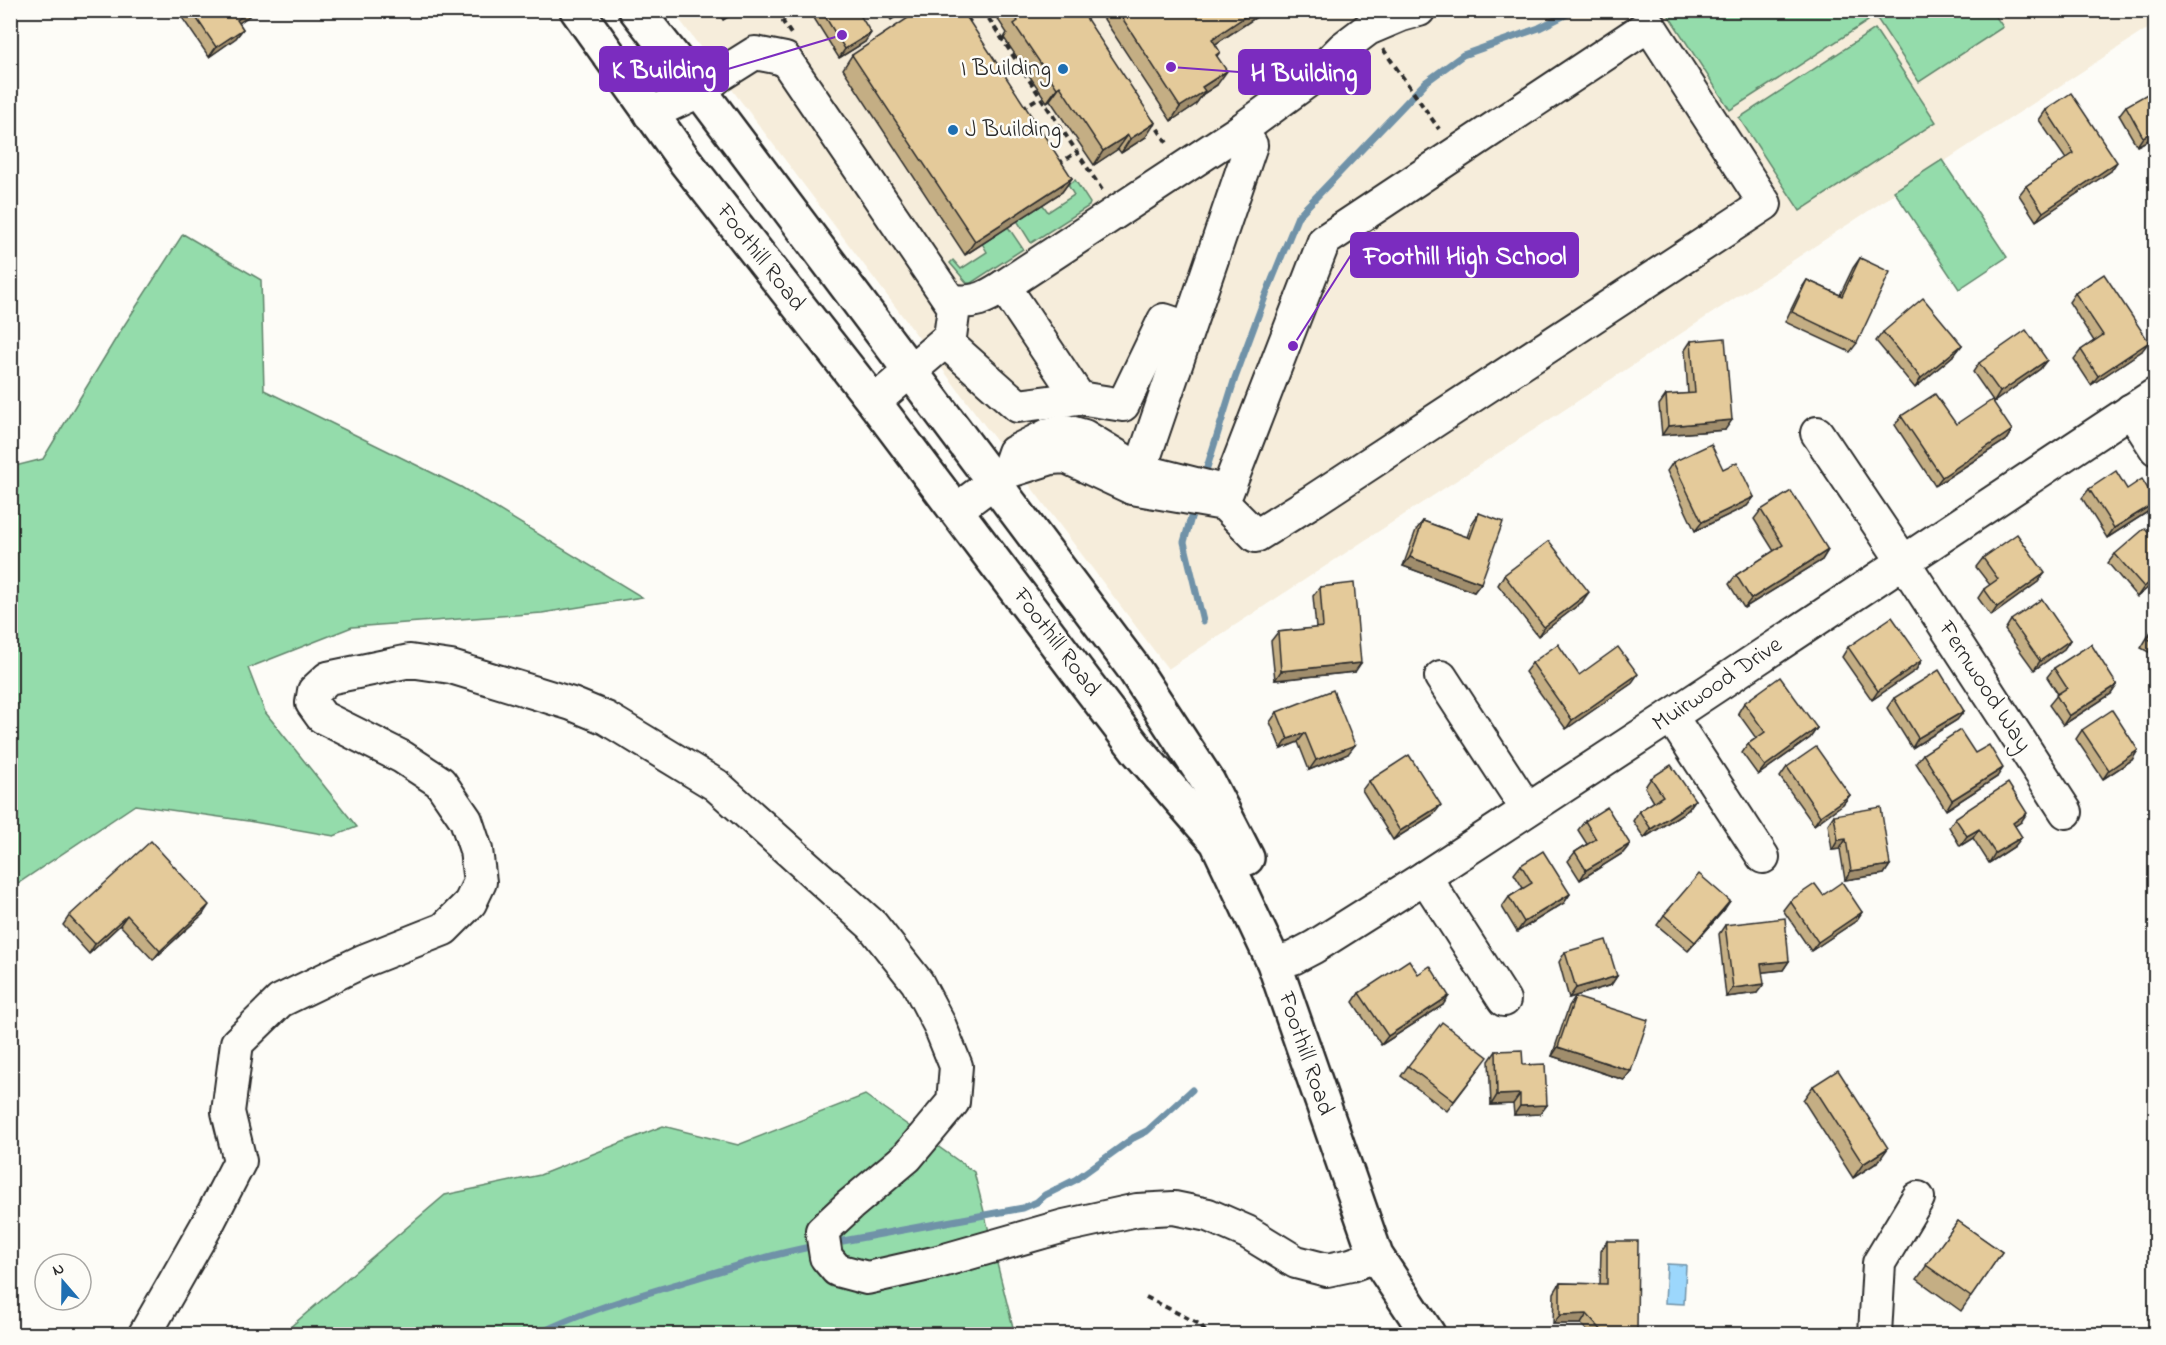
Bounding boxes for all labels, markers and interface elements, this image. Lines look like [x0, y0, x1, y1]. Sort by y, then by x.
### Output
callout: K Building [600, 47, 728, 91]
callout: H Building [1239, 50, 1370, 94]
place label: I Building [961, 52, 1051, 87]
text: K Building [612, 53, 716, 92]
text: H Building [1251, 56, 1358, 95]
marker: I Building [1056, 62, 1070, 76]
place label: J Building [965, 113, 1061, 148]
marker: J Building [946, 123, 960, 137]
street label: Foothill Road [706, 196, 814, 320]
callout: Foothill High School [1351, 233, 1578, 277]
text: Foothill High School [1361, 239, 1567, 278]
street label: Foothill Road [1003, 580, 1109, 705]
street label: Fernwood Way [1927, 614, 2040, 760]
street label: Muirwood Drive [1646, 628, 1790, 741]
street label: Foothill Road [1267, 987, 1343, 1121]
north arrow [33, 1252, 93, 1312]
text: N [49, 1257, 68, 1283]

